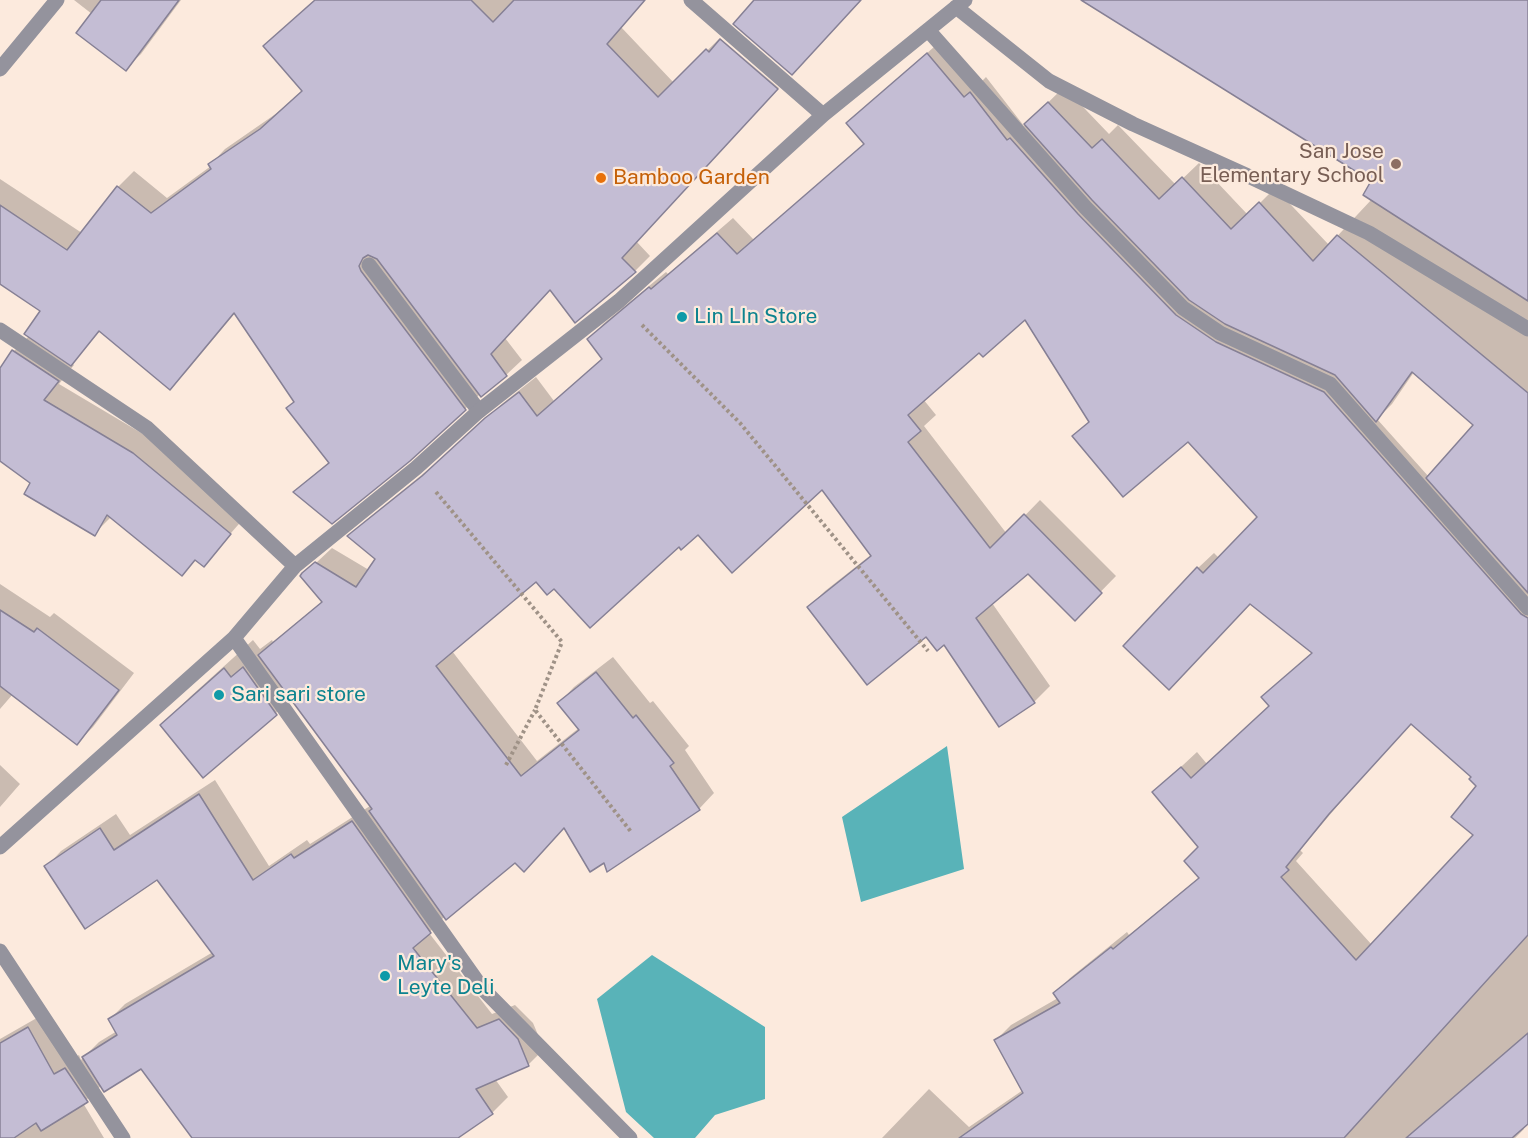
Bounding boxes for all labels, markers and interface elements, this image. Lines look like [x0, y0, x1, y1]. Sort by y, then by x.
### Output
place label: San Jose Elementary School [1200, 139, 1384, 189]
marker: San Jose Elementary School [1389, 157, 1403, 171]
place label: Bamboo Garden [613, 165, 770, 191]
marker: Bamboo Garden [594, 171, 608, 185]
place label: Lin LIn Store [694, 304, 817, 330]
marker: Lin LIn Store [675, 310, 689, 324]
place label: Sari sari store [231, 682, 366, 708]
marker: Sari sari store [212, 688, 226, 702]
place label: Mary's Leyte Deli [397, 951, 495, 1001]
marker: Mary's Leyte Deli [378, 969, 392, 983]

